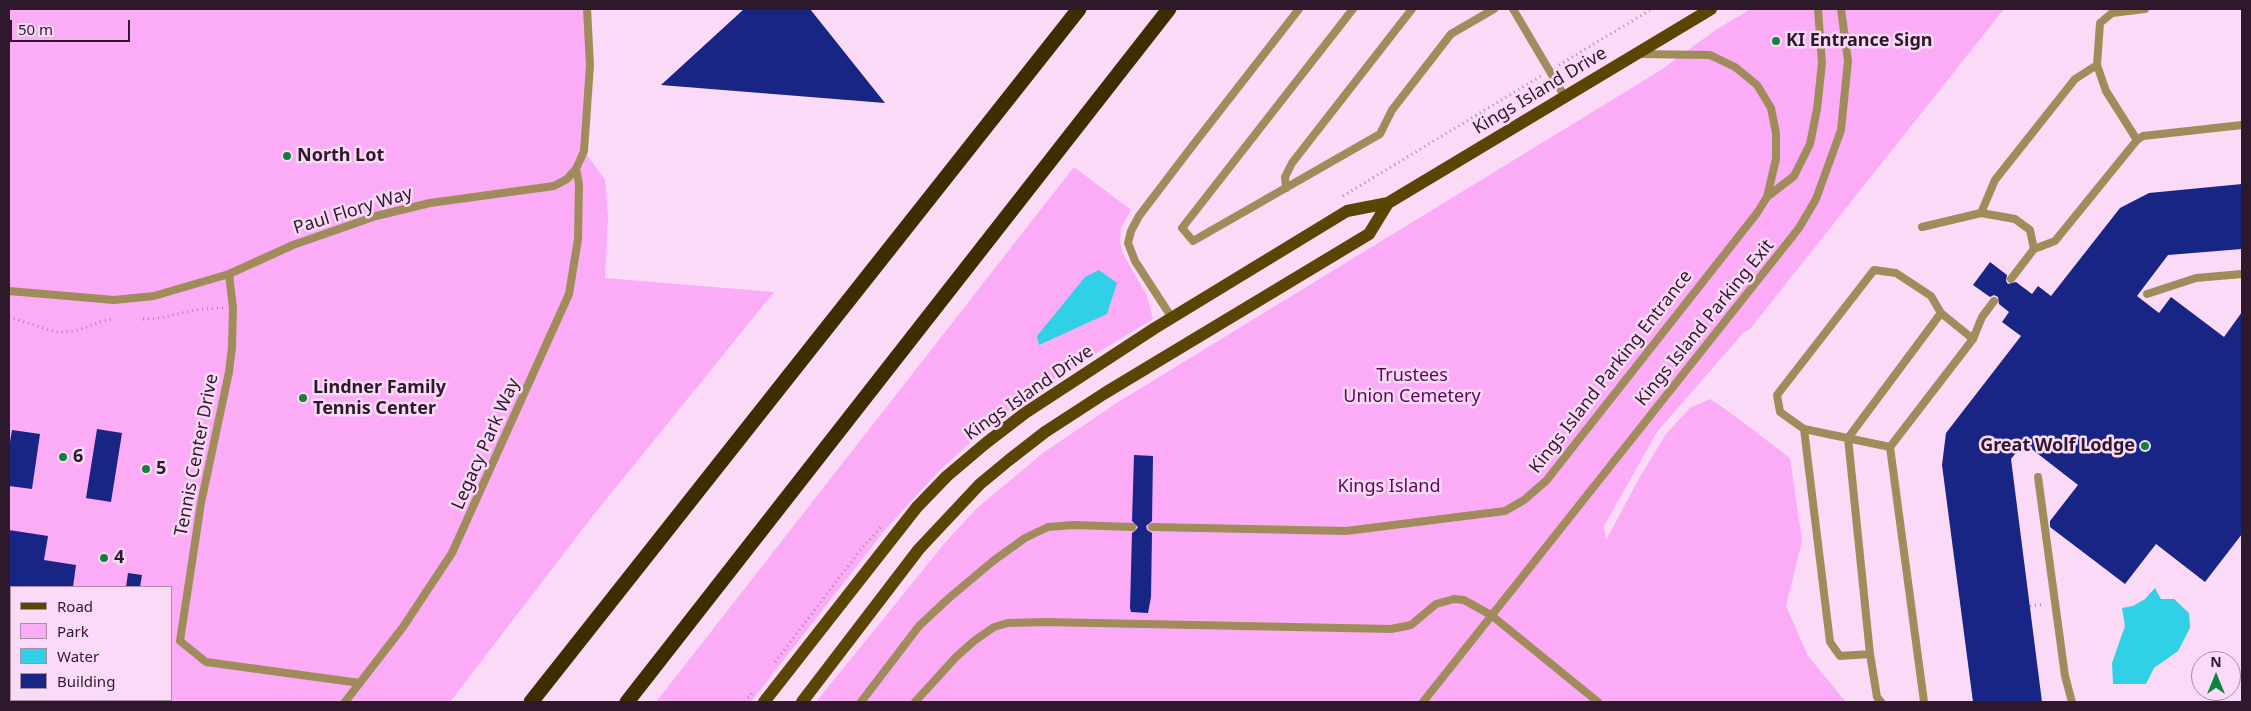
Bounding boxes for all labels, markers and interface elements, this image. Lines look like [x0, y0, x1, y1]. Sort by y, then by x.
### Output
scale bar [12, 10, 132, 42]
text: 50 m [18, 19, 53, 39]
place label: KI Entrance Sign [1786, 30, 1932, 52]
marker: KI Entrance Sign [1770, 35, 1782, 47]
street label: Kings Island Drive [1469, 43, 1611, 139]
place label: North Lot [297, 145, 384, 167]
marker: North Lot [281, 150, 293, 162]
street label: Paul Flory Way [291, 183, 415, 239]
street label: Kings Island Parking Exit [1631, 235, 1779, 411]
street label: Kings Island Parking Entrance [1525, 266, 1697, 478]
street label: Kings Island Drive [960, 341, 1098, 445]
park label: Trustees Union Cemetery [1343, 365, 1481, 408]
street label: Tennis Center Drive [171, 372, 223, 538]
street label: Legacy Park Way [447, 375, 525, 513]
place label: Lindner Family Tennis Center [313, 377, 446, 419]
marker: Lindner Family Tennis Center [297, 392, 309, 404]
place label: Great Wolf Lodge [1980, 435, 2135, 457]
marker: Great Wolf Lodge [2139, 440, 2151, 452]
place label: 6 [73, 446, 83, 468]
marker: 6 [57, 451, 69, 463]
place label: 5 [156, 458, 166, 480]
marker: 5 [140, 463, 152, 475]
park label: Kings Island [1338, 476, 1440, 498]
place label: 4 [114, 547, 124, 569]
marker: 4 [98, 552, 110, 564]
legend [10, 586, 172, 701]
text: Road [57, 596, 93, 616]
text: Park [57, 621, 89, 641]
text: Water [57, 646, 99, 666]
north arrow [2191, 651, 2241, 701]
text: N [2210, 652, 2222, 671]
text: Building [57, 671, 115, 691]

